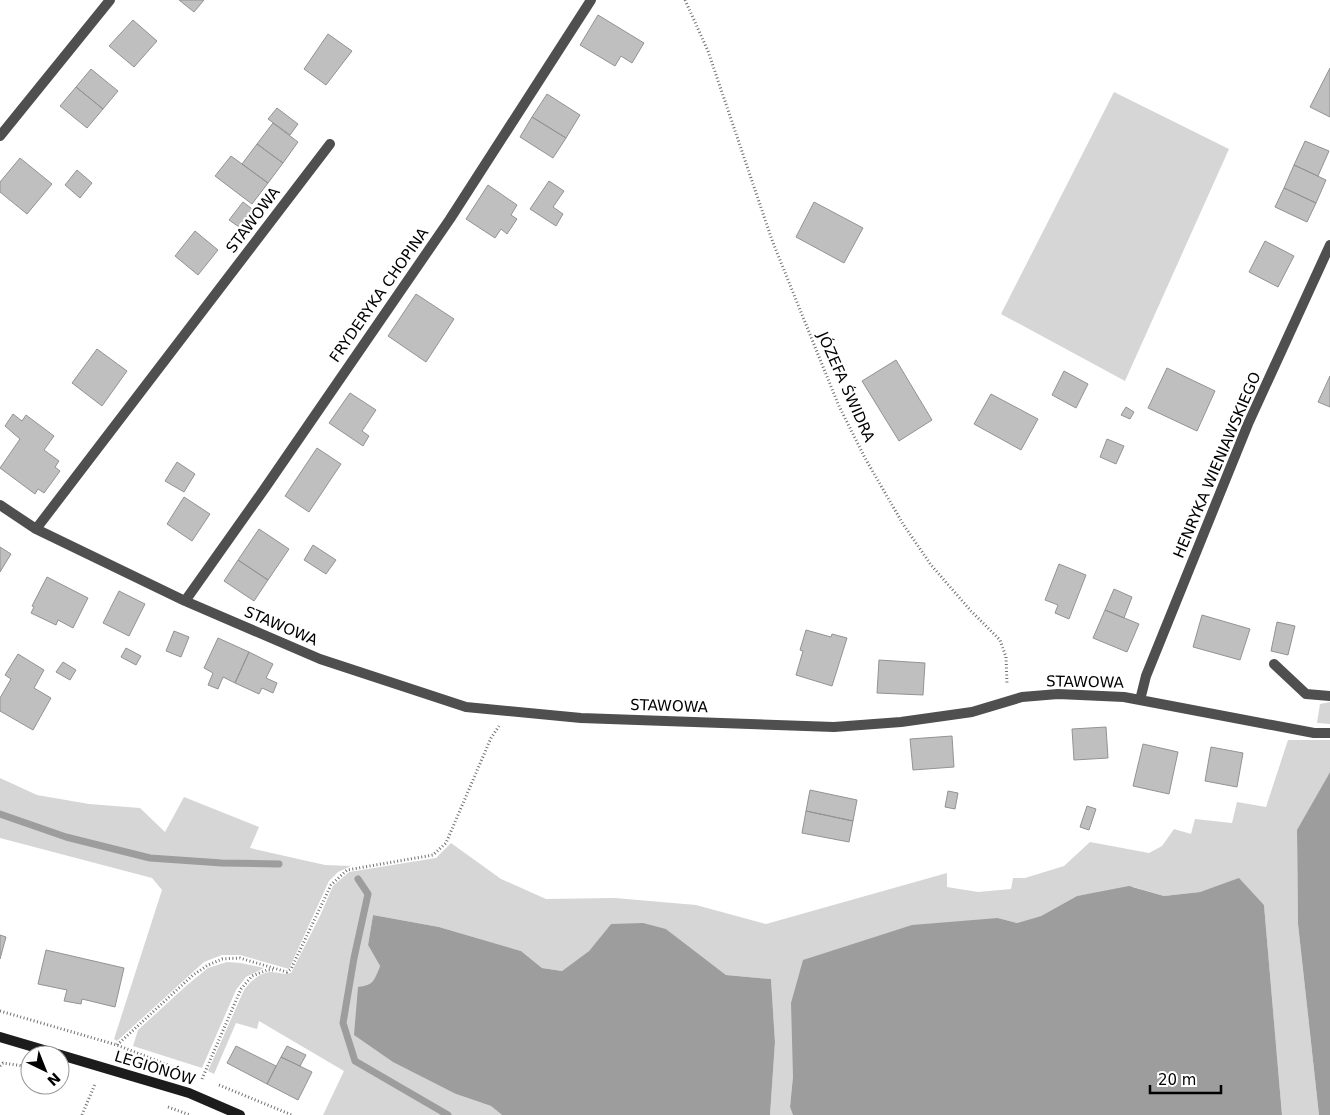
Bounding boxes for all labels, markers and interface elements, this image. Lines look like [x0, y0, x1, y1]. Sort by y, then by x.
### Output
street label: STAWOWA [222, 183, 284, 257]
street label: FRYDERYKA CHOPINA [326, 224, 433, 366]
street label: JÓZEFA ŚWIDRA [813, 328, 880, 446]
street label: HENRYKA WIENIAWSKIEGO [1170, 369, 1264, 561]
street label: STAWOWA [242, 603, 321, 650]
street label: STAWOWA [1046, 672, 1125, 692]
street label: STAWOWA [630, 696, 709, 716]
north arrow [20, 1045, 70, 1095]
street label: LEGIONÓW [112, 1046, 198, 1089]
scale bar [1150, 1062, 1221, 1094]
text: N [44, 1070, 64, 1089]
text: 20 m [1158, 1071, 1196, 1089]

